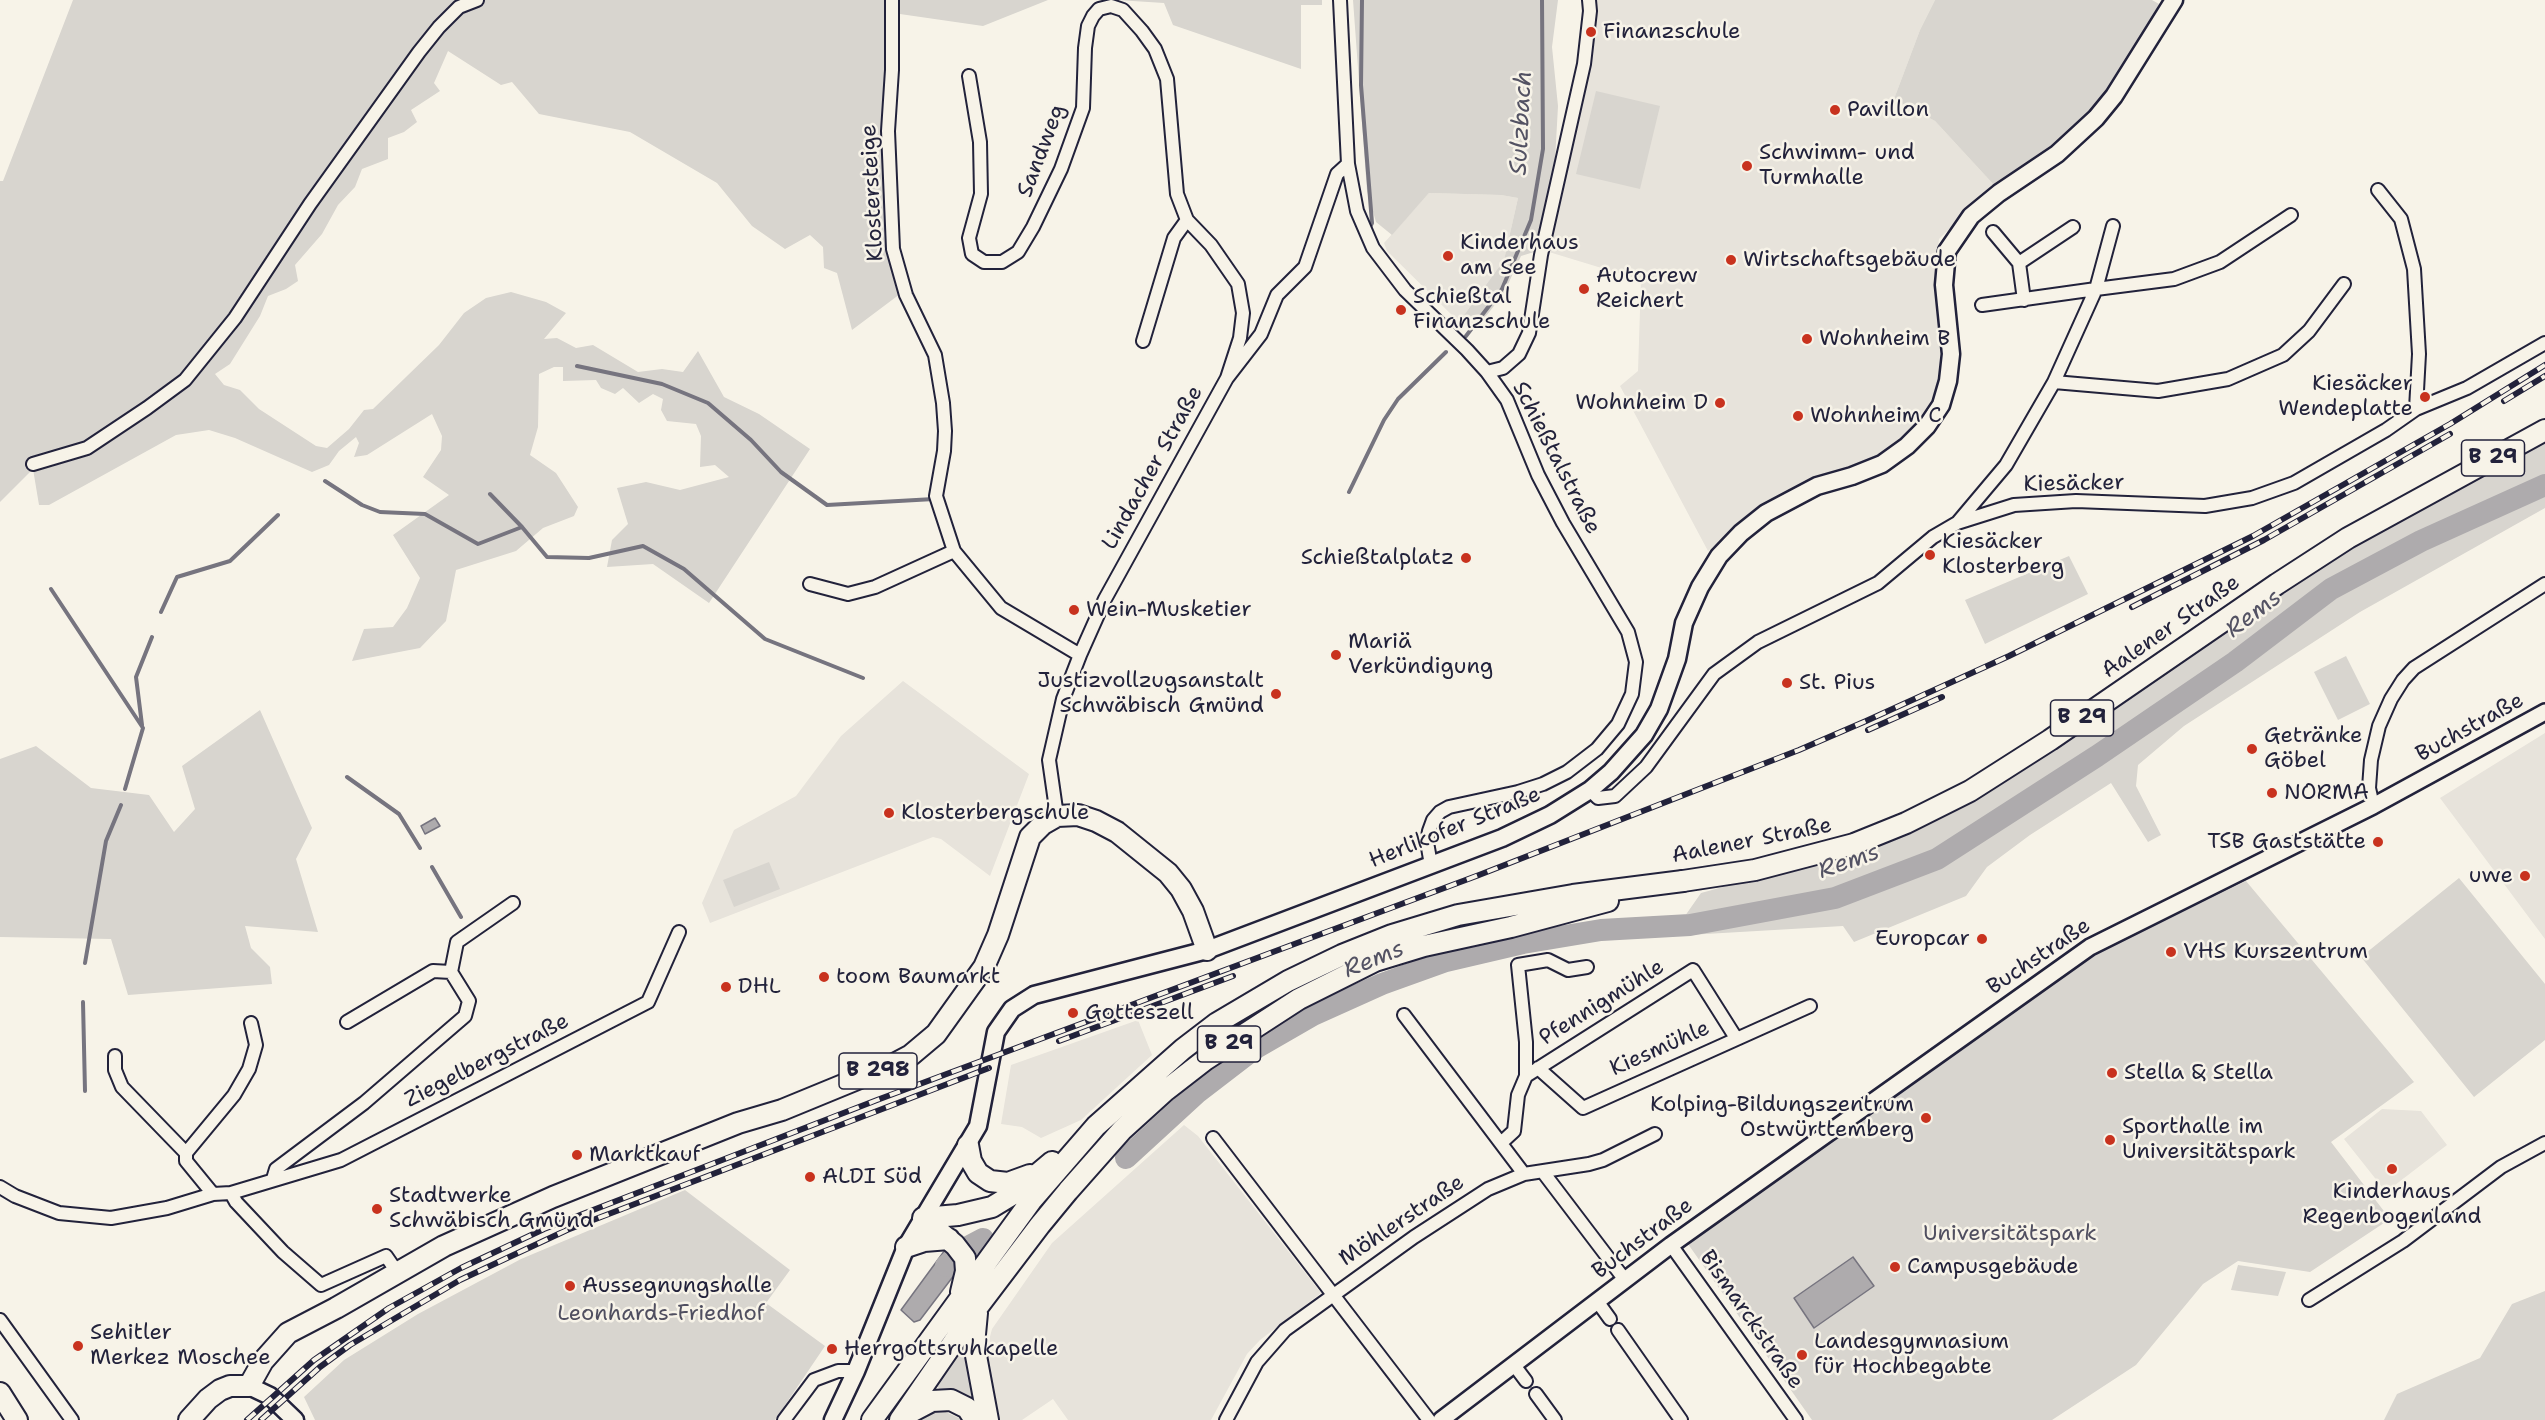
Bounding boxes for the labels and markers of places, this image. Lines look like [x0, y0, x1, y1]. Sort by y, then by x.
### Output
place label: Finanzschule [1603, 19, 1741, 45]
marker: Finanzschule [1584, 25, 1598, 39]
place label: Pavillon [1847, 97, 1929, 123]
marker: Pavillon [1828, 103, 1842, 117]
place label: Schwimm- und Turmhalle [1759, 140, 1915, 192]
marker: Schwimm- und Turmhalle [1740, 159, 1754, 173]
place label: Kinderhaus am See [1460, 230, 1579, 282]
place label: Wirtschaftsgebäude [1743, 247, 1956, 273]
marker: Kinderhaus am See [1441, 249, 1455, 263]
marker: Wirtschaftsgebäude [1724, 253, 1738, 267]
place label: Autocrew Reichert [1596, 263, 1698, 314]
marker: Autocrew Reichert [1577, 282, 1591, 296]
place label: Schießtal Finanzschule [1413, 284, 1551, 336]
marker: Schießtal Finanzschule [1394, 303, 1408, 317]
place label: Wohnheim B [1819, 326, 1950, 352]
marker: Wohnheim B [1800, 332, 1814, 346]
place label: Kiesäcker Wendeplatte [2278, 371, 2413, 422]
place label: Wohnheim D [1575, 390, 1708, 416]
marker: Kiesäcker Wendeplatte [2418, 390, 2432, 404]
marker: Wohnheim D [1713, 396, 1727, 410]
place label: Wohnheim C [1810, 403, 1942, 429]
marker: Wohnheim C [1791, 409, 1805, 423]
place label: Kiesäcker Klosterberg [1942, 529, 2064, 580]
place label: Schießtalplatz [1301, 545, 1454, 571]
marker: Kiesäcker Klosterberg [1923, 548, 1937, 562]
marker: Schießtalplatz [1459, 551, 1473, 565]
place label: Wein-Musketier [1086, 597, 1252, 623]
marker: Wein-Musketier [1067, 603, 1081, 617]
place label: Mariä Verkündigung [1348, 629, 1493, 680]
marker: Mariä Verkündigung [1329, 648, 1343, 662]
place label: Justizvollzugsanstalt Schwäbisch Gmünd [1037, 668, 1264, 720]
place label: St. Pius [1799, 670, 1875, 696]
marker: St. Pius [1780, 676, 1794, 690]
marker: Justizvollzugsanstalt Schwäbisch Gmünd [1269, 687, 1283, 701]
place label: Getränke Göbel [2264, 723, 2363, 774]
marker: Getränke Göbel [2245, 742, 2259, 756]
place label: NORMA [2284, 780, 2369, 806]
marker: NORMA [2265, 786, 2279, 800]
place label: Klosterbergschule [901, 800, 1089, 826]
marker: Klosterbergschule [882, 806, 896, 820]
place label: TSB Gaststätte [2207, 829, 2366, 855]
marker: TSB Gaststätte [2371, 835, 2385, 849]
place label: uwe [2469, 863, 2513, 889]
marker: uwe [2518, 869, 2532, 883]
place label: Europcar [1875, 926, 1970, 952]
marker: Europcar [1975, 932, 1989, 946]
place label: VHS Kurszentrum [2183, 939, 2368, 965]
marker: VHS Kurszentrum [2164, 945, 2178, 959]
place label: toom Baumarkt [836, 964, 1000, 990]
marker: toom Baumarkt [817, 970, 831, 984]
place label: DHL [738, 974, 781, 1000]
marker: DHL [719, 980, 733, 994]
place label: Gotteszell [1085, 1000, 1194, 1026]
marker: Gotteszell [1066, 1006, 1080, 1020]
place label: Stella & Stella [2124, 1060, 2273, 1086]
marker: Stella & Stella [2105, 1066, 2119, 1080]
place label: Kolping-Bildungszentrum Ostwürttemberg [1650, 1092, 1914, 1144]
marker: Kolping-Bildungszentrum Ostwürttemberg [1919, 1111, 1933, 1125]
place label: Sporthalle im Universitätspark [2122, 1114, 2296, 1166]
marker: Sporthalle im Universitätspark [2103, 1133, 2117, 1147]
place label: Marktkauf [589, 1142, 701, 1168]
marker: Marktkauf [570, 1148, 584, 1162]
marker: Kinderhaus Regenbogenland [2385, 1162, 2399, 1176]
place label: ALDI Süd [822, 1164, 922, 1190]
marker: ALDI Süd [803, 1170, 817, 1184]
place label: Kinderhaus Regenbogenland [2303, 1179, 2481, 1230]
place label: Stadtwerke Schwäbisch Gmünd [389, 1183, 594, 1234]
marker: Stadtwerke Schwäbisch Gmünd [370, 1202, 384, 1216]
place label: Campusgebäude [1907, 1254, 2079, 1280]
marker: Campusgebäude [1888, 1260, 1902, 1274]
place label: Aussegnungshalle [582, 1273, 772, 1299]
marker: Aussegnungshalle [563, 1279, 577, 1293]
place label: Sehitler Merkez Moschee [90, 1320, 271, 1372]
place label: Landesgymnasium für Hochbegabte [1814, 1329, 2009, 1380]
place label: Herrgottsruhkapelle [844, 1336, 1058, 1362]
marker: Sehitler Merkez Moschee [71, 1339, 85, 1353]
marker: Herrgottsruhkapelle [825, 1342, 839, 1356]
marker: Landesgymnasium für Hochbegabte [1795, 1348, 1809, 1362]

